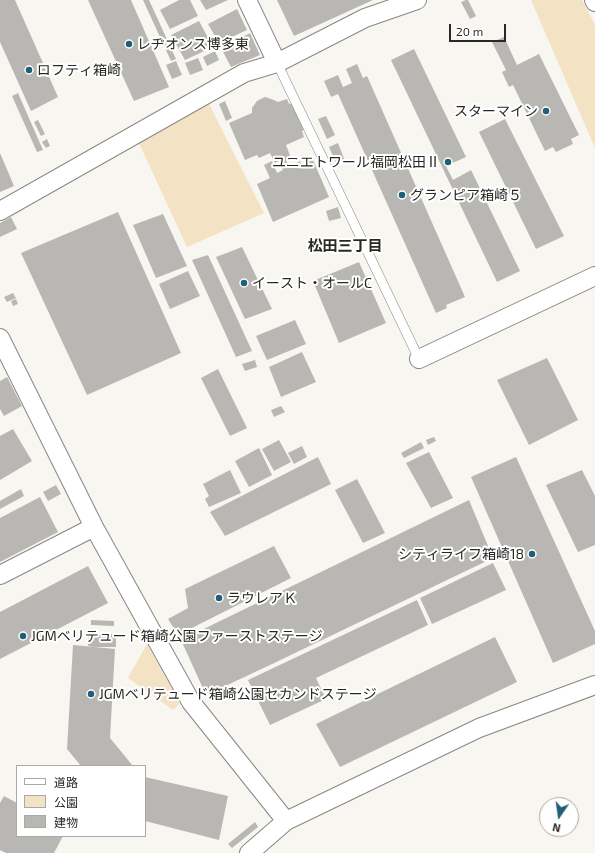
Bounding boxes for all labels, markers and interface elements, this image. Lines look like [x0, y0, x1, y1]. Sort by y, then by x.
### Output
scale bar [451, 16, 508, 42]
text: 20 m [456, 24, 483, 38]
place label: レヂオンス博多東 [137, 36, 249, 52]
marker: レヂオンス博多東 [124, 39, 134, 49]
place label: ロフティ箱崎 [37, 62, 121, 78]
marker: ロフティ箱崎 [24, 65, 34, 75]
place label: スターマイン [454, 103, 538, 119]
marker: スターマイン [541, 106, 551, 116]
place label: ユニエトワール福岡松田Ⅱ [272, 154, 440, 170]
marker: ユニエトワール福岡松田Ⅱ [443, 157, 453, 167]
place label: グランピア箱崎５ [410, 187, 522, 203]
marker: グランピア箱崎５ [397, 190, 407, 200]
district label: 松田三丁目 [308, 237, 382, 255]
place label: イースト・オールC [252, 275, 372, 291]
marker: イースト・オールC [239, 278, 249, 288]
place label: シティライフ箱崎18 [398, 546, 524, 562]
marker: シティライフ箱崎18 [527, 549, 537, 559]
place label: ラウレアＫ [227, 590, 297, 606]
marker: ラウレアＫ [214, 593, 224, 603]
place label: JGMベリテュード箱崎公園ファーストステージ [31, 628, 323, 644]
marker: JGMベリテュード箱崎公園ファーストステージ [18, 631, 28, 641]
place label: JGMベリテュード箱崎公園セカンドステージ [99, 686, 377, 702]
marker: JGMベリテュード箱崎公園セカンドステージ [86, 689, 96, 699]
legend [16, 765, 146, 837]
text: 道路 [54, 775, 78, 789]
text: 公園 [54, 795, 78, 809]
north arrow [539, 797, 579, 837]
text: 建物 [54, 815, 78, 829]
text: N [551, 821, 562, 835]

